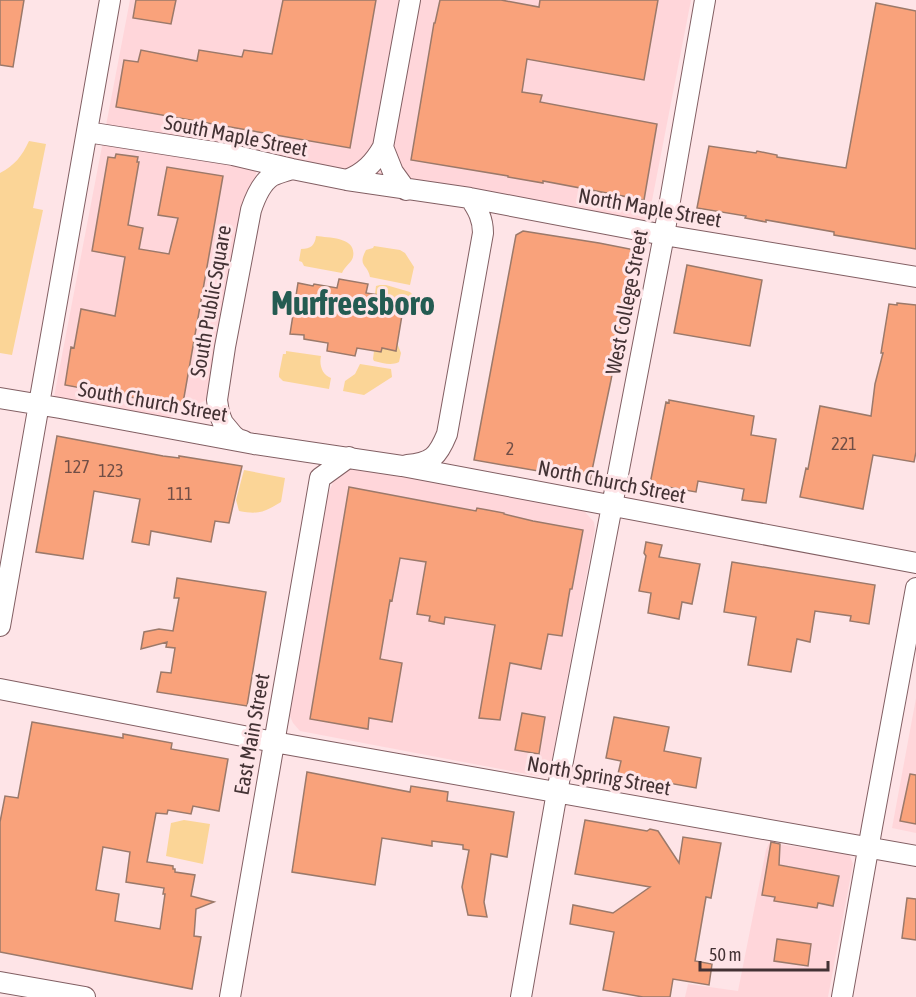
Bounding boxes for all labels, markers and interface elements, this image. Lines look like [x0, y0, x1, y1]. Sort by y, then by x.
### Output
street label: South Maple Street [162, 109, 310, 161]
street label: North Maple Street [577, 183, 723, 231]
street label: South Public Square [185, 223, 235, 379]
street label: West College Street [600, 227, 652, 377]
district label: Murfreesboro [271, 284, 435, 322]
street label: South Church Street [77, 376, 229, 426]
house number: 221 [831, 433, 857, 454]
house number: 2 [506, 438, 514, 459]
street label: North Church Street [536, 455, 688, 507]
house number: 127 [64, 456, 90, 477]
house number: 123 [98, 460, 124, 481]
house number: 111 [167, 483, 193, 504]
street label: East Main Street [229, 671, 273, 797]
street label: North Spring Street [525, 751, 673, 799]
scale bar [700, 934, 828, 972]
text: 50 m [709, 944, 741, 965]

